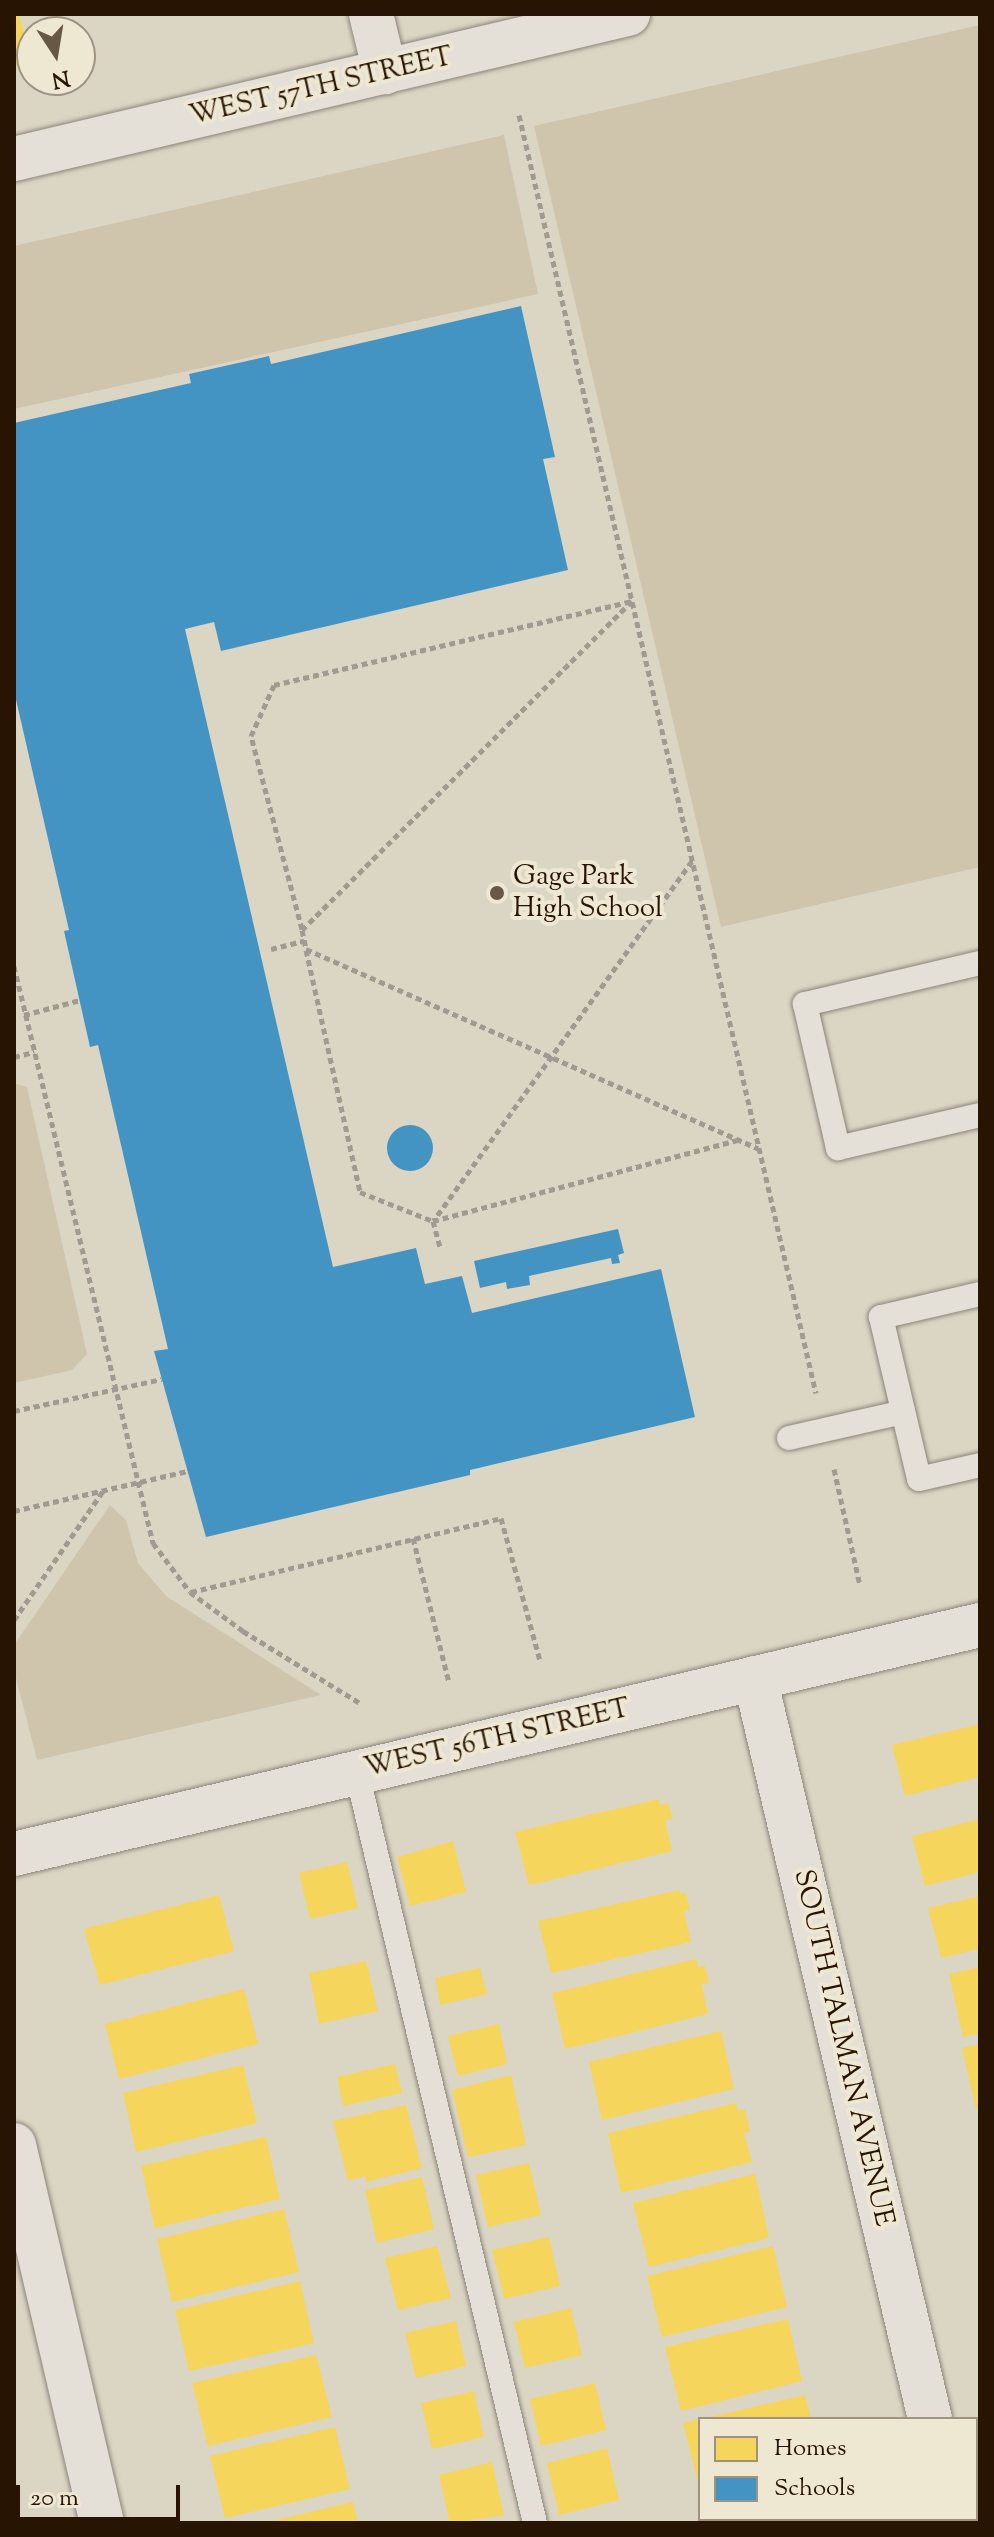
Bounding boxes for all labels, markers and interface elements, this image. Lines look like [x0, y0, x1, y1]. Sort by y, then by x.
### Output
north arrow [16, 16, 96, 96]
street label: WEST 57TH STREET [186, 40, 456, 134]
text: N [49, 60, 72, 95]
place label: Gage Park High School [513, 860, 663, 926]
marker: Gage Park High School [488, 884, 506, 902]
street label: WEST 56TH STREET [361, 1692, 633, 1786]
street label: SOUTH TALMAN AVENUE [786, 1866, 900, 2230]
legend [698, 2417, 978, 2521]
text: Homes [774, 2432, 846, 2466]
scale bar [20, 2469, 184, 2519]
text: Schools [774, 2472, 855, 2506]
text: 20 m [30, 2482, 79, 2516]

